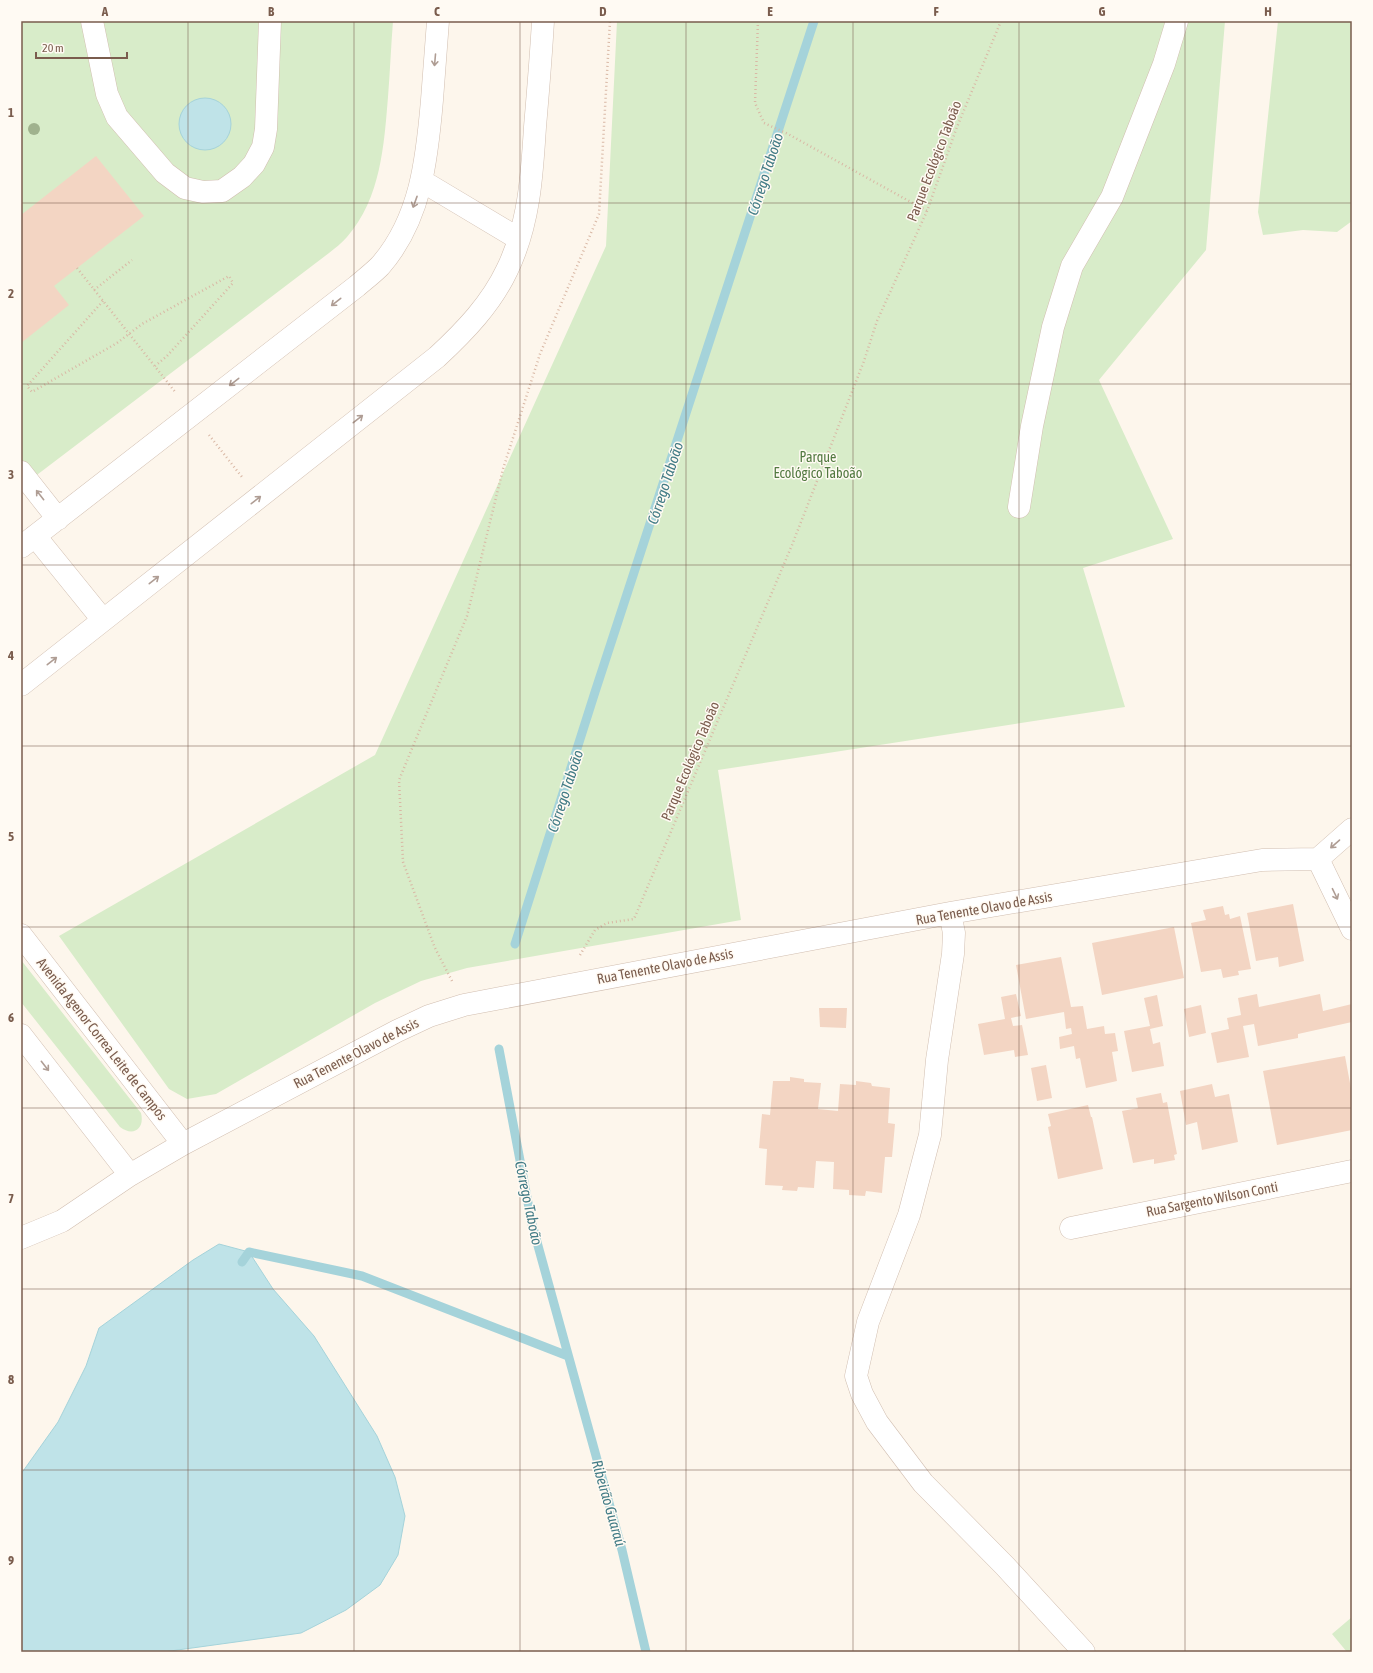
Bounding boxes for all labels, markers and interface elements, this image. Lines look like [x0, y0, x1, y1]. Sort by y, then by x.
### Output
text: A [101, 4, 109, 19]
text: B [268, 4, 275, 19]
text: C [434, 4, 440, 19]
text: D [599, 4, 607, 19]
text: E [767, 4, 773, 19]
text: F [933, 4, 939, 19]
text: G [1099, 4, 1106, 19]
text: H [1264, 4, 1272, 19]
scale bar [36, 34, 127, 60]
text: 20 m [42, 41, 64, 55]
one-way arrow [431, 53, 438, 66]
street label: Parque Ecológico Taboão [904, 99, 964, 223]
text: 1 [8, 105, 14, 120]
water label: Córrego Taboão [744, 131, 786, 217]
one-way arrow [410, 195, 418, 207]
text: 2 [8, 286, 14, 301]
one-way arrow [331, 298, 342, 307]
one-way arrow [228, 378, 239, 387]
one-way arrow [352, 415, 363, 424]
water label: Córrego Taboão [644, 440, 686, 526]
park label: Parque Ecológico Taboão [774, 449, 862, 481]
text: 3 [8, 467, 14, 482]
one-way arrow [35, 490, 44, 501]
one-way arrow [250, 495, 261, 504]
one-way arrow [148, 576, 159, 585]
text: 4 [7, 648, 14, 663]
one-way arrow [46, 656, 57, 665]
street label: Parque Ecológico Taboão [658, 699, 722, 823]
water label: Córrego Taboão [544, 748, 586, 834]
text: 5 [8, 829, 14, 844]
one-way arrow [1330, 839, 1340, 849]
street label: Rua Tenente Olavo de Assis [915, 888, 1054, 928]
one-way arrow [1332, 888, 1339, 900]
street label: Rua Tenente Olavo de Assis [596, 945, 734, 987]
street label: Avenida Agenor Correa Leite de Campos [34, 955, 170, 1123]
text: 6 [8, 1010, 14, 1025]
street label: Rua Tenente Olavo de Assis [291, 1014, 421, 1092]
one-way arrow [41, 1061, 49, 1072]
water label: Córrego Taboão [512, 1159, 546, 1247]
street label: Rua Sargento Wilson Conti [1145, 1178, 1279, 1220]
text: 7 [8, 1191, 14, 1206]
text: 8 [8, 1372, 14, 1387]
water label: Ribeirão Guaraú [589, 1458, 629, 1548]
text: 9 [8, 1553, 14, 1568]

